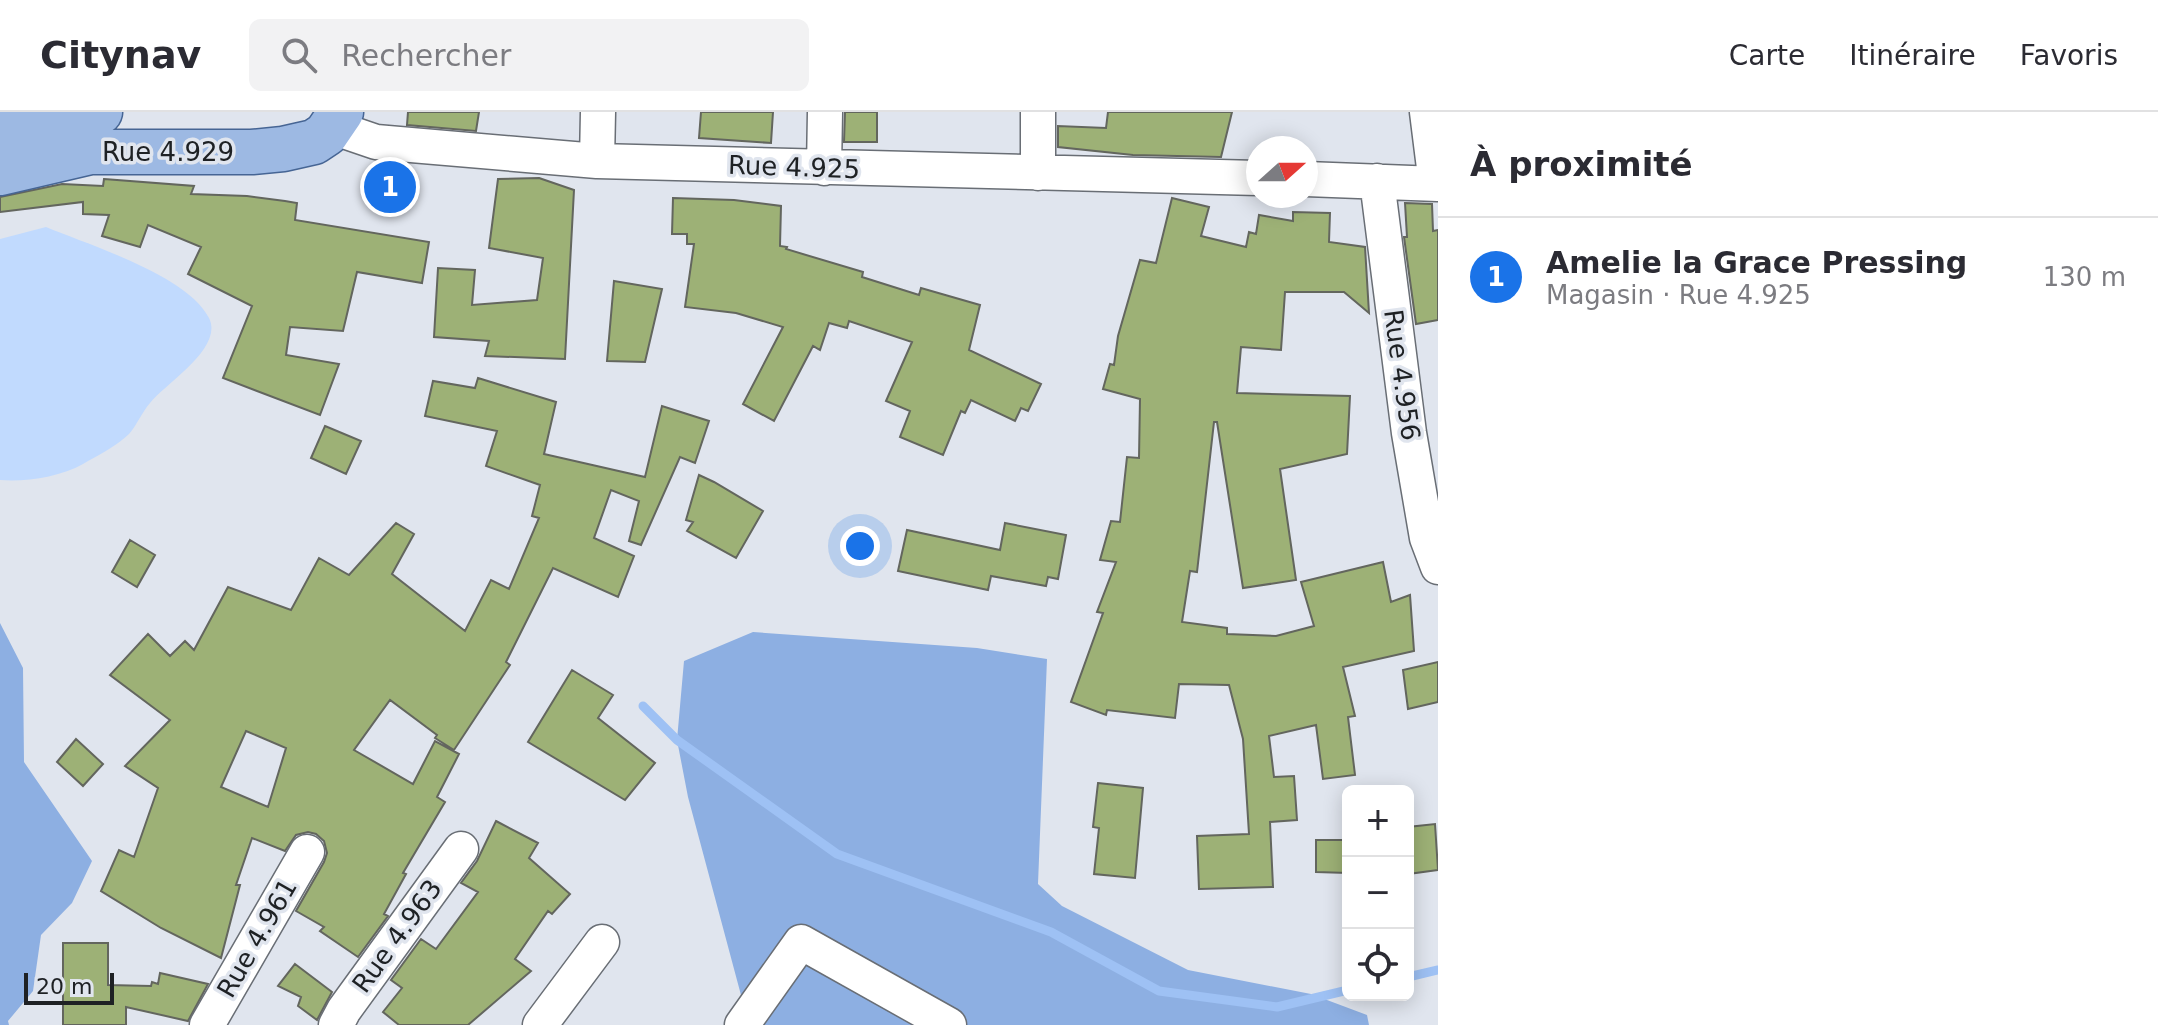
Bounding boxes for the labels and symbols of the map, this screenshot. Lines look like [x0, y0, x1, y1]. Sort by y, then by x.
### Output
north arrow [1246, 136, 1318, 208]
street label: Rue 4.929 [102, 137, 234, 167]
street label: Rue 4.925 [727, 150, 861, 184]
pin: 1 [364, 157, 416, 217]
street label: Rue 4.956 [1378, 308, 1426, 442]
your location [840, 526, 880, 566]
street label: Rue 4.961 [211, 873, 303, 1003]
street label: Rue 4.963 [346, 874, 448, 998]
scale bar [24, 969, 114, 1005]

